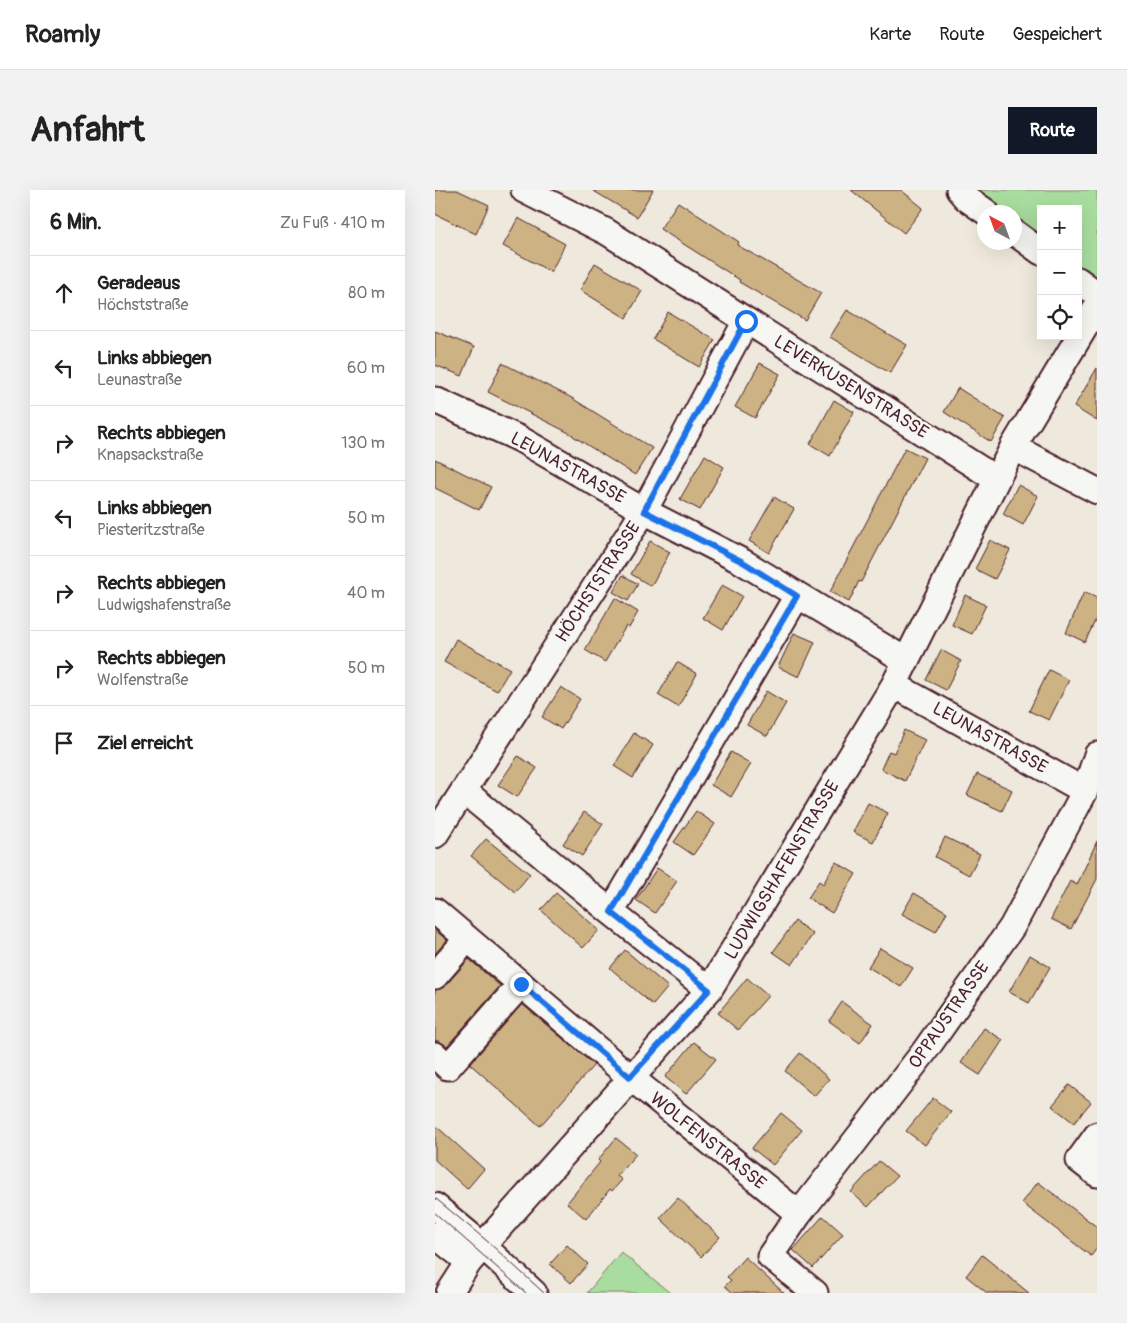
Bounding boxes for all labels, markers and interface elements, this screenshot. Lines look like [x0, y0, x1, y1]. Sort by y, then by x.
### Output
text: Roamly [25, 20, 100, 49]
text: Karte [869, 23, 911, 46]
text: Route [939, 23, 984, 46]
text: Gespeichert [1012, 23, 1102, 46]
button: Route [1008, 107, 1097, 154]
text: Anfahrt [30, 108, 145, 152]
north arrow [977, 205, 1022, 250]
map controls [1037, 205, 1082, 340]
button: + [1037, 205, 1082, 250]
text: 6 Min. [50, 209, 102, 236]
text: Zu Fuß · 410 m [280, 213, 385, 233]
button: − [1037, 250, 1082, 295]
text: Geradeaus [97, 271, 180, 295]
icon: ahead [50, 279, 78, 307]
text: 80 m [348, 283, 385, 303]
text: Höchststraße [97, 295, 188, 315]
button: locate [1037, 295, 1082, 340]
route start [735, 310, 758, 333]
street label: LEVERKUSENSTRASSE [769, 330, 933, 444]
text: Links abbiegen [97, 346, 212, 370]
icon: left [50, 354, 78, 382]
text: 60 m [347, 358, 385, 378]
text: Leunastraße [97, 370, 182, 390]
text: Rechts abbiegen [97, 421, 226, 445]
street label: LEUNASTRASSE [506, 427, 630, 509]
icon: right [50, 429, 78, 457]
text: 130 m [341, 433, 385, 453]
text: Knapsackstraße [97, 445, 203, 465]
text: Links abbiegen [97, 496, 212, 520]
icon: left [50, 504, 78, 532]
text: 50 m [348, 508, 385, 528]
street label: HÖCHSTSTRASSE [550, 517, 646, 647]
text: Piesteritzstraße [97, 520, 205, 540]
text: Rechts abbiegen [97, 571, 226, 595]
icon: right [50, 579, 78, 607]
text: 40 m [347, 583, 385, 603]
text: Ludwigshafenstraße [97, 595, 231, 615]
text: Rechts abbiegen [97, 646, 226, 670]
icon: right [50, 654, 78, 682]
text: 50 m [348, 658, 385, 678]
text: Wolfenstraße [97, 670, 188, 690]
street label: LEUNASTRASSE [928, 697, 1052, 779]
icon: arrive [50, 729, 78, 757]
text: Ziel erreicht [97, 731, 193, 755]
street label: LUDWIGSHAFENSTRASSE [719, 776, 845, 964]
street label: OPPAUSTRASSE [903, 957, 995, 1073]
route end [510, 973, 533, 996]
street label: WOLFENSTRASSE [645, 1087, 771, 1195]

